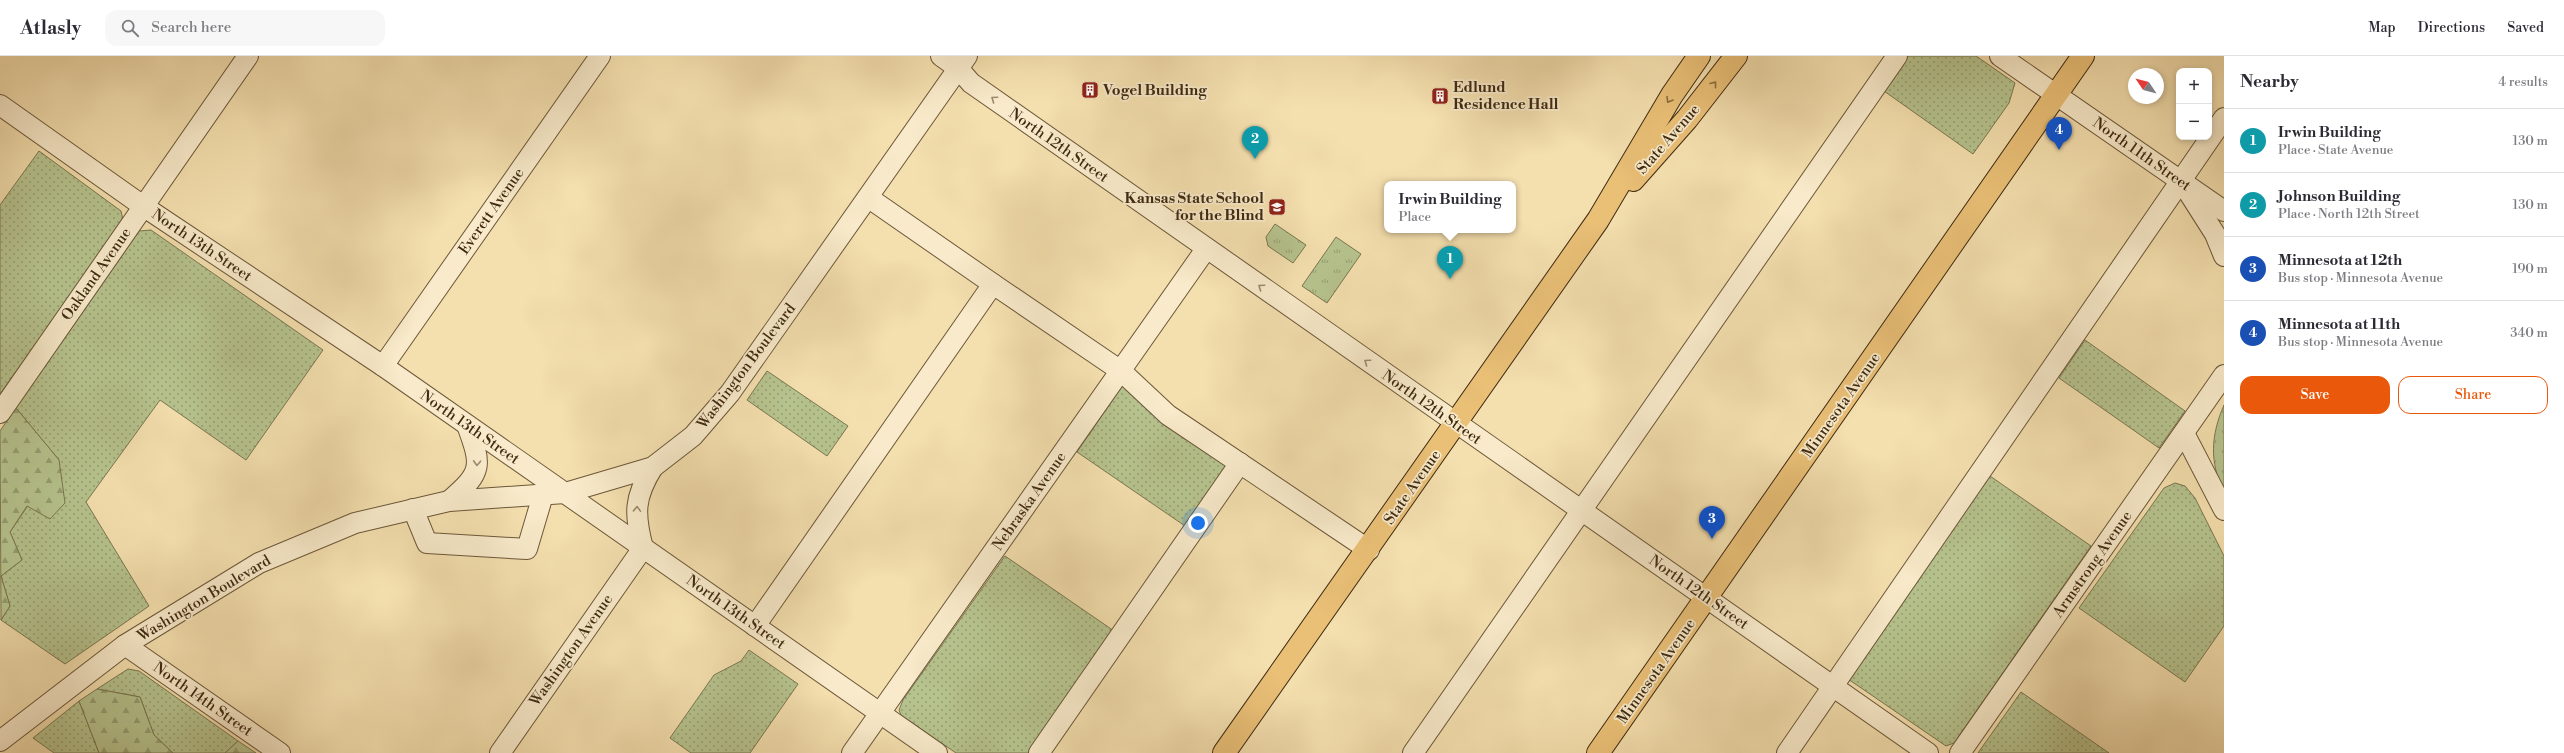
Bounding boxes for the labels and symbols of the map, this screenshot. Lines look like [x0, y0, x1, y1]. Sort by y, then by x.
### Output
north arrow [2128, 68, 2164, 104]
place label: Edlund Residence Hall [1453, 78, 1559, 114]
building icon: Vogel Building [1080, 80, 1100, 100]
place label: Vogel Building [1102, 81, 1207, 100]
one-way arrow [1710, 81, 1717, 88]
building icon: Edlund Residence Hall [1430, 86, 1450, 106]
one-way arrow [991, 96, 998, 104]
one-way arrow [1666, 96, 1674, 103]
street label: State Avenue [1633, 100, 1704, 178]
street label: North 12th Street [1005, 104, 1113, 187]
street label: North 11th Street [2089, 113, 2195, 196]
pin: 4 [2046, 117, 2072, 150]
pin: 2 [1242, 126, 1268, 159]
street label: Everett Avenue [454, 164, 528, 258]
place label: Kansas State School for the Blind [1124, 189, 1265, 225]
school or university icon: Kansas State School for the Blind [1267, 197, 1287, 217]
street label: North 13th Street [148, 205, 256, 286]
street label: Oakland Avenue [57, 224, 136, 324]
pin: 1 [1437, 246, 1463, 279]
one-way arrow [1258, 285, 1265, 292]
street label: Washington Boulevard [692, 299, 800, 434]
street label: Minnesota Avenue [1798, 349, 1885, 462]
one-way arrow [1364, 359, 1371, 367]
street label: North 12th Street [1378, 366, 1486, 449]
street label: North 13th Street [416, 386, 524, 469]
street label: State Avenue [1380, 446, 1445, 528]
street label: Nebraska Avenue [988, 448, 1070, 554]
one-way arrow [473, 460, 482, 466]
one-way arrow [632, 506, 641, 513]
pin: 3 [1699, 506, 1725, 539]
street label: Armstrong Avenue [2048, 507, 2136, 622]
your location [1188, 513, 1208, 533]
street label: Washington Boulevard [133, 551, 275, 646]
street label: North 12th Street [1645, 551, 1753, 634]
street label: North 13th Street [682, 571, 790, 654]
street label: Washington Avenue [525, 591, 617, 711]
street label: Minnesota Avenue [1613, 615, 1700, 728]
street label: North 14th Street [149, 658, 257, 741]

